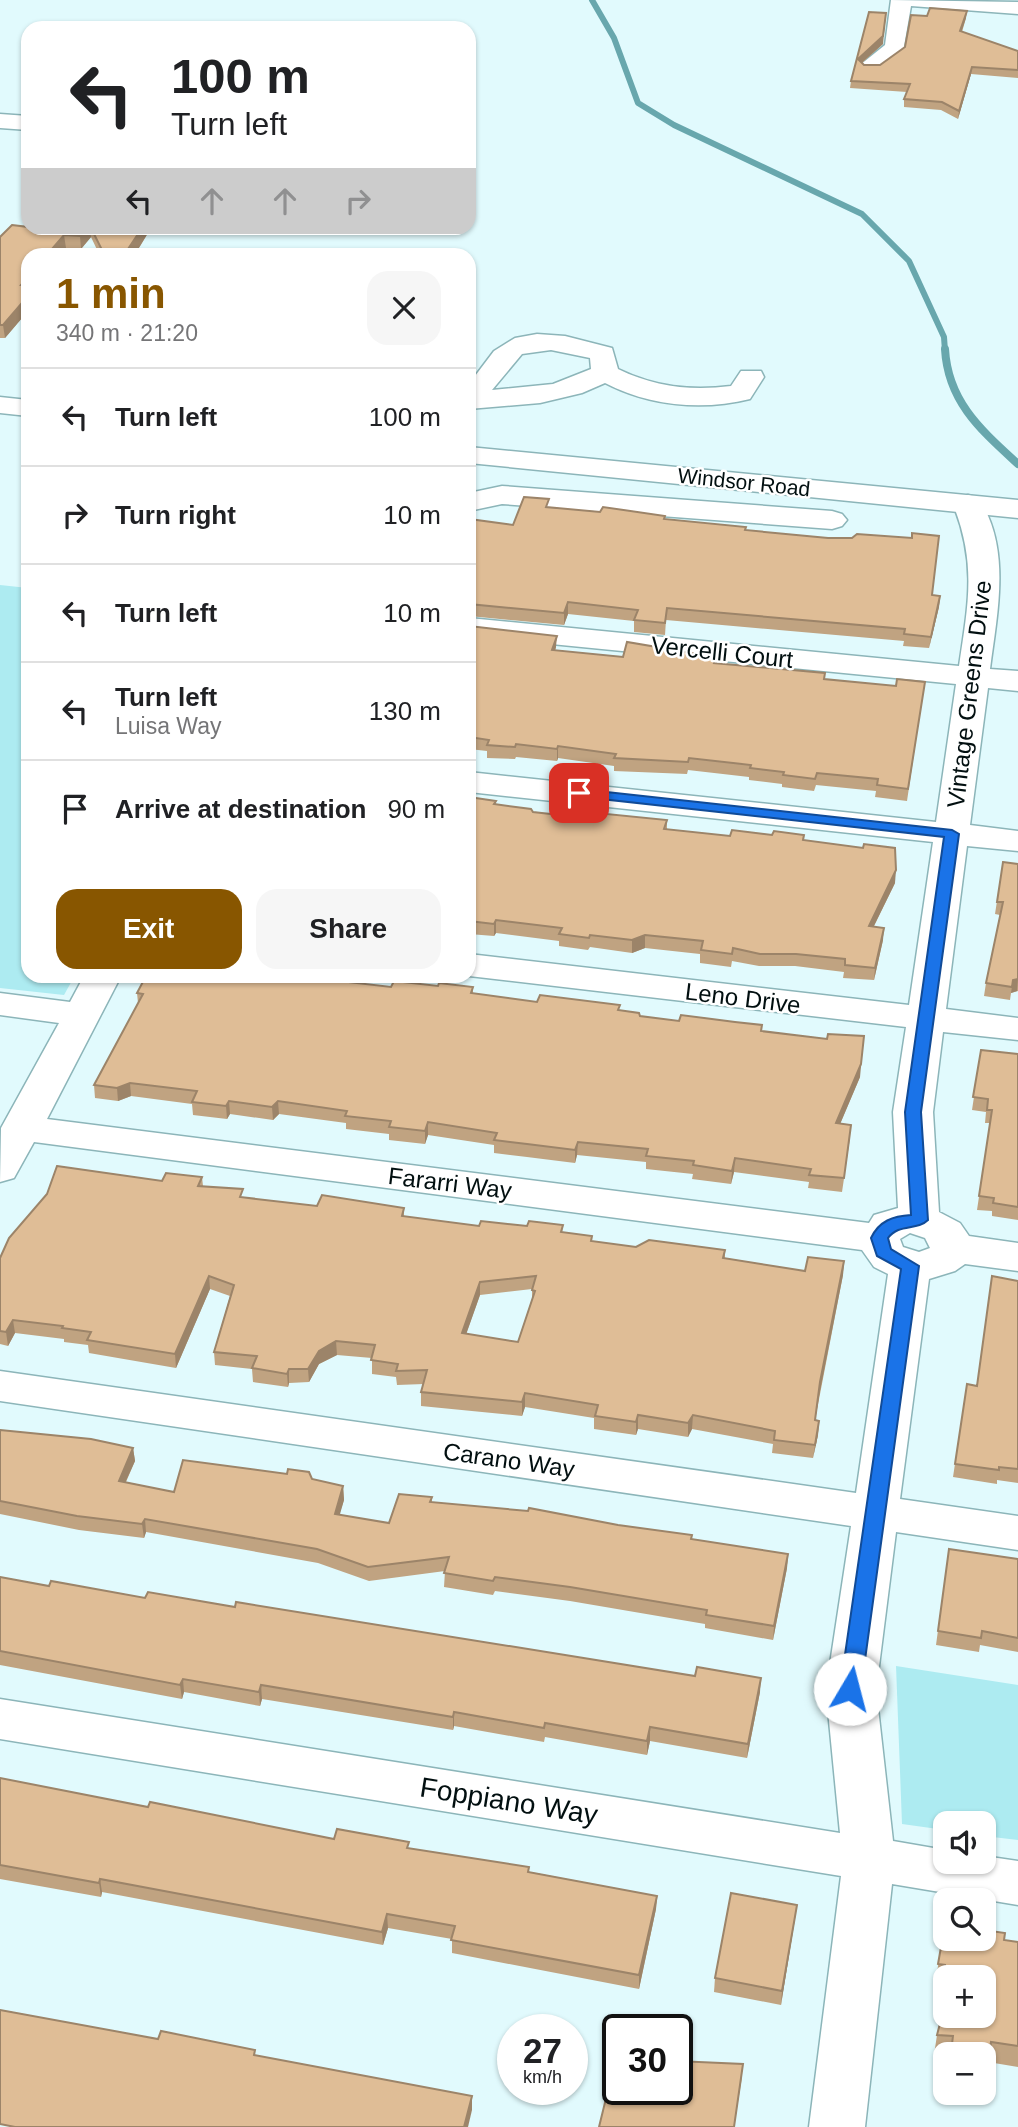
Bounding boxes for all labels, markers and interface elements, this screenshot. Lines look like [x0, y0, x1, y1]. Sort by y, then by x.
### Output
icon: left [56, 49, 147, 140]
text: 100 m [171, 49, 310, 103]
text: Turn left [171, 106, 287, 142]
icon: left [120, 182, 158, 220]
icon: ahead [193, 182, 231, 220]
icon: ahead [266, 182, 304, 220]
icon: right [339, 182, 377, 220]
text: 1 min [56, 270, 166, 317]
button: close [367, 271, 441, 345]
text: 340 m · 21:20 [56, 320, 198, 346]
icon: left [56, 398, 94, 436]
text: Turn left [115, 402, 217, 432]
text: 100 m [369, 402, 441, 432]
street label: Windsor Road [677, 464, 811, 500]
icon: right [56, 496, 94, 534]
text: Turn right [115, 500, 236, 530]
text: 10 m [383, 500, 441, 530]
street label: Vintage Greens Drive [942, 579, 996, 809]
icon: left [56, 594, 94, 632]
text: Turn left [115, 598, 217, 628]
text: 10 m [383, 598, 441, 628]
street label: Vercelli Court [650, 631, 795, 673]
text: Turn left [115, 682, 217, 712]
icon: left [56, 692, 94, 730]
text: 130 m [369, 696, 441, 726]
text: Luisa Way [115, 713, 222, 739]
pin [549, 763, 609, 823]
icon: arrive [560, 774, 598, 812]
icon: arrive [56, 790, 94, 828]
text: Arrive at destination [115, 794, 366, 824]
text: 90 m [387, 794, 445, 824]
button: Exit [56, 889, 242, 969]
button: Share [256, 889, 441, 969]
street label: Leno Drive [684, 978, 802, 1018]
street label: Fararri Way [387, 1162, 513, 1204]
street label: Carano Way [442, 1437, 576, 1483]
position arrow [813, 1652, 887, 1726]
street label: Foppiano Way [418, 1772, 600, 1830]
map controls [933, 1811, 996, 2105]
button: sound [933, 1811, 996, 1874]
button: search [933, 1888, 996, 1951]
button: + [933, 1965, 996, 2028]
speed limit sign: 30 [602, 2014, 693, 2105]
text: 27 [523, 2031, 562, 2070]
button: − [933, 2042, 996, 2105]
text: km/h [523, 2067, 562, 2087]

